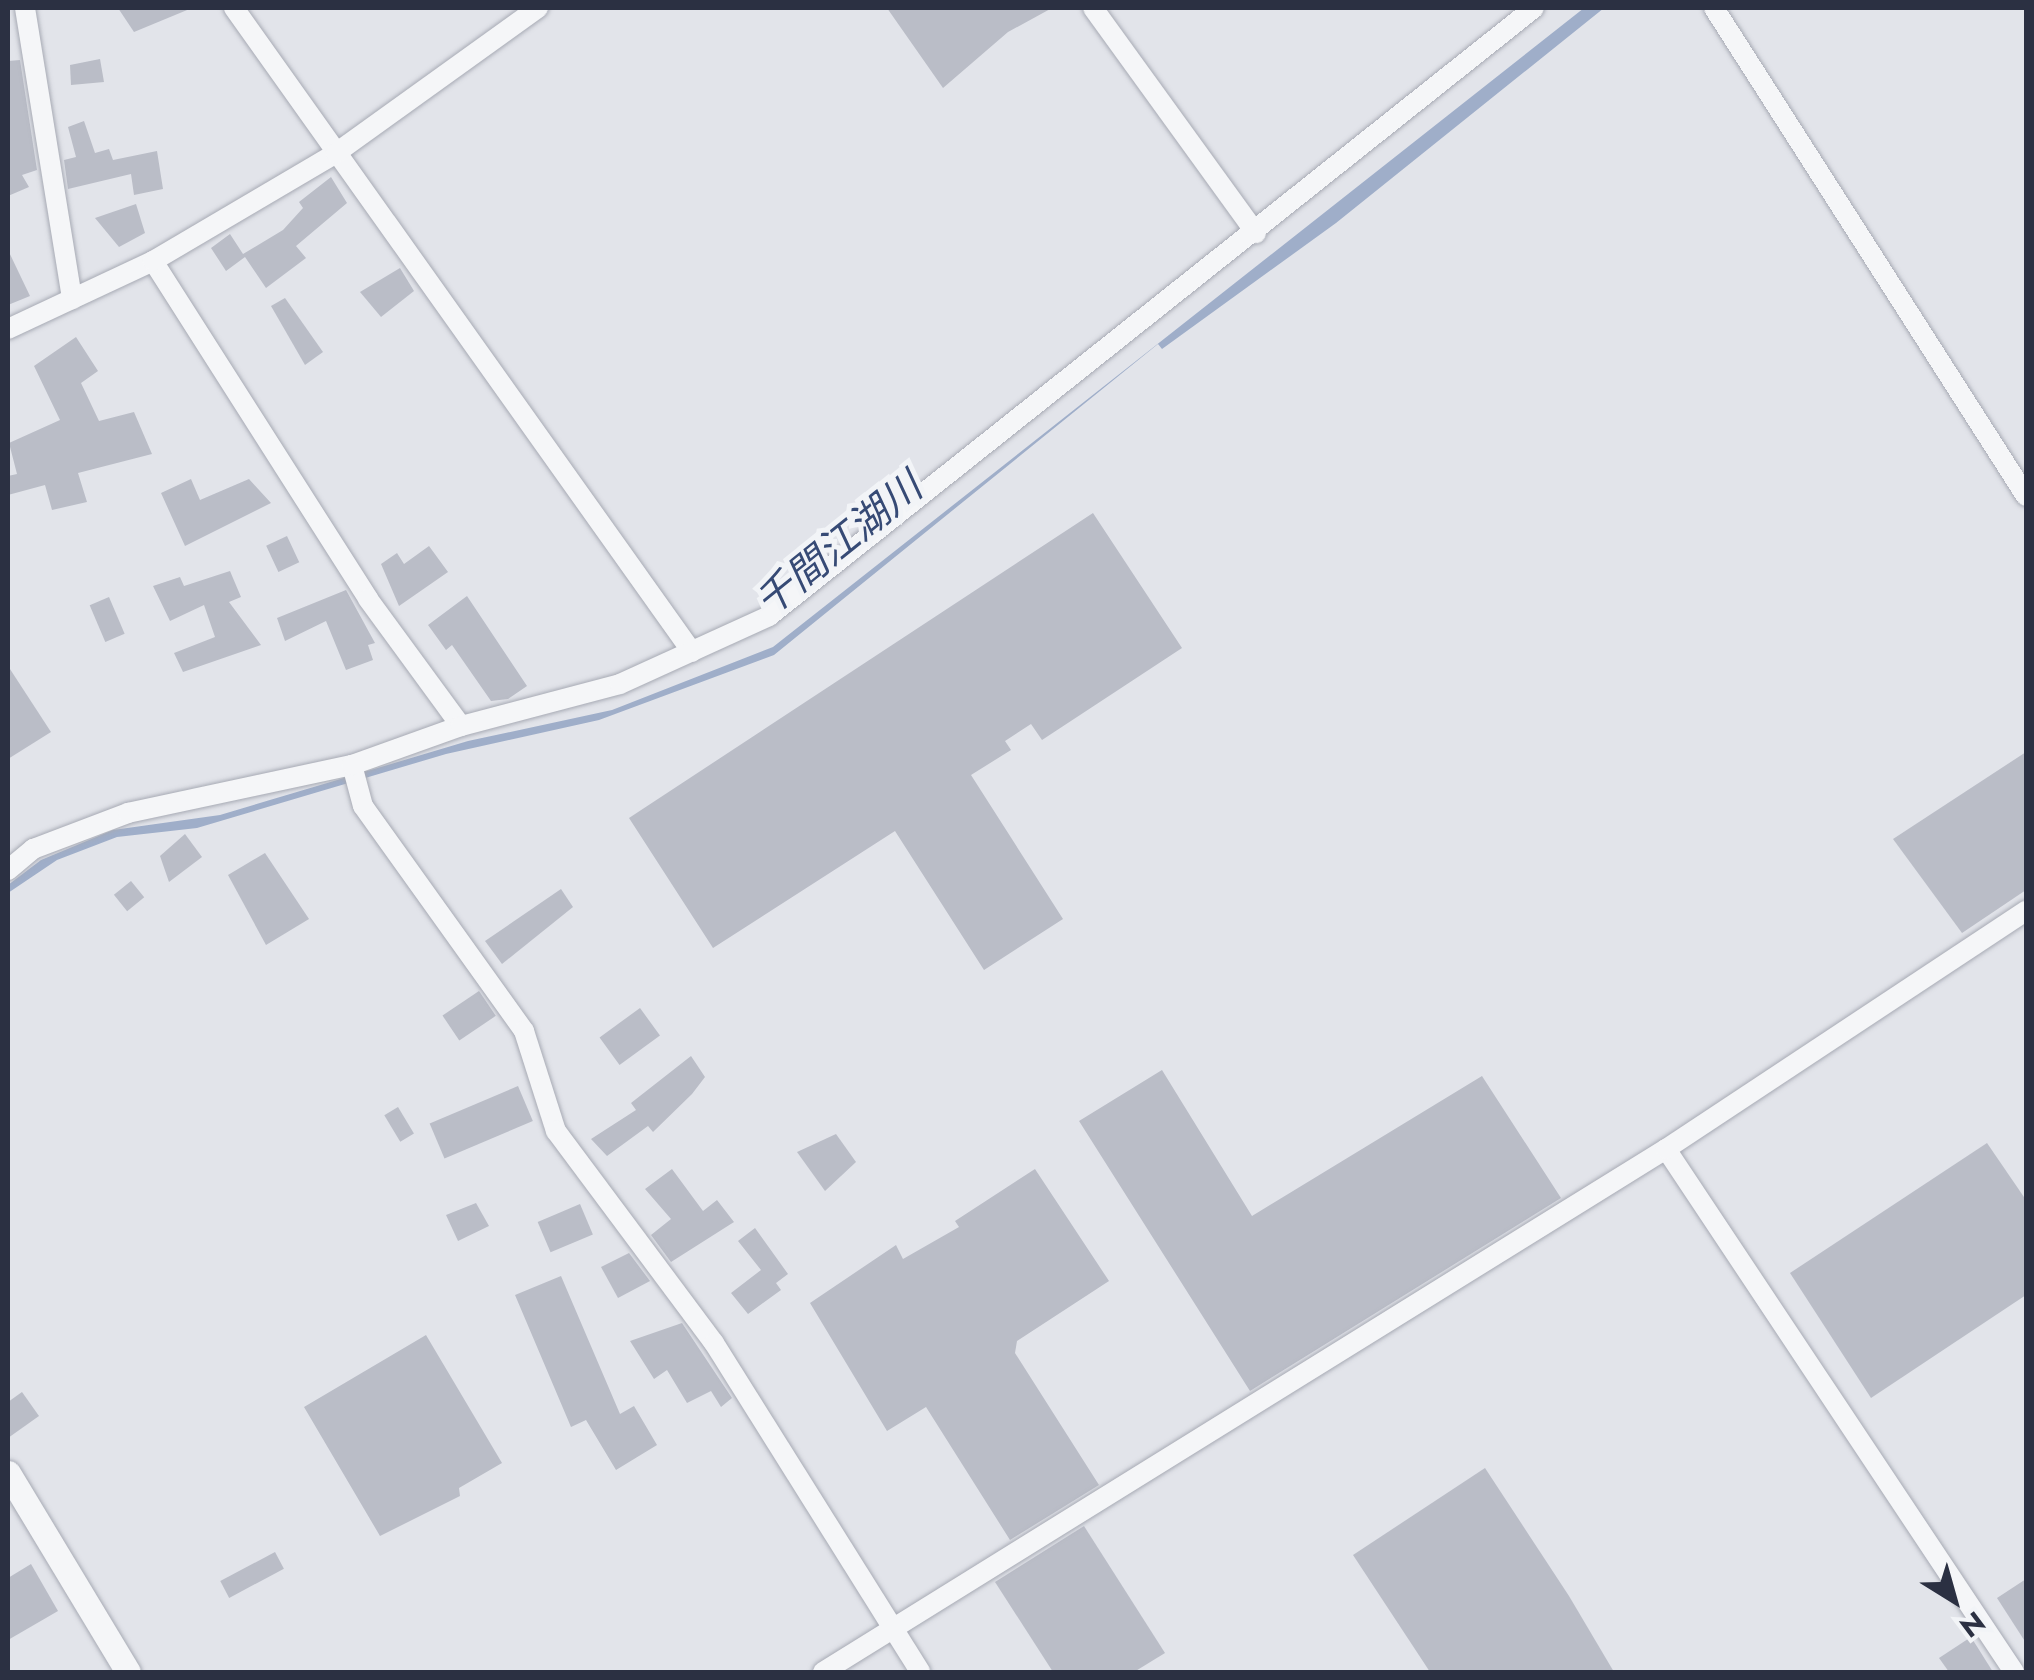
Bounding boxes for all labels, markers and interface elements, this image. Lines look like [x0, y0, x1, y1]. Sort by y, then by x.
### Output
water label: 千間江湖川 [745, 462, 931, 626]
north arrow [1904, 1550, 2004, 1650]
text: N [1951, 1601, 1994, 1647]

